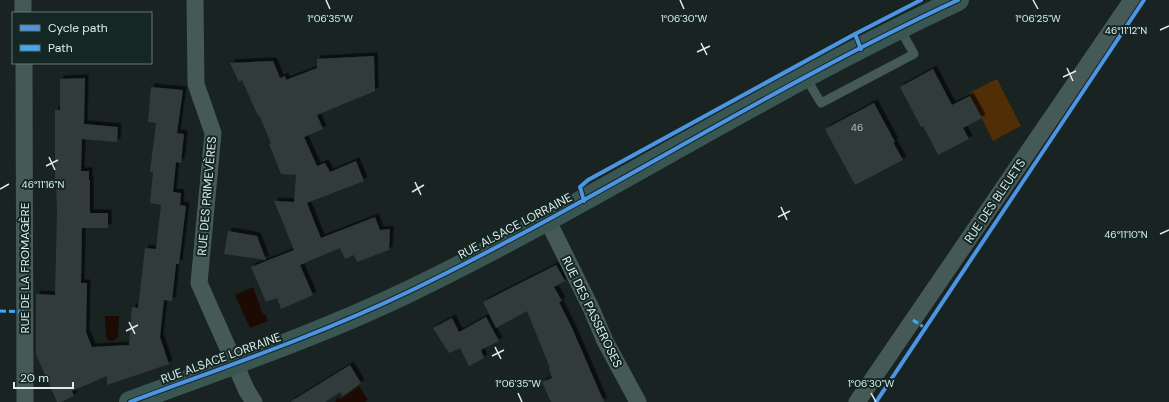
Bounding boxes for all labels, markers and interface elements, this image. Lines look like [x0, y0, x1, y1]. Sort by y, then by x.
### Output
legend [12, 12, 152, 64]
text: 1°06'35"W [307, 12, 353, 25]
text: 1°06'30"W [661, 12, 708, 25]
text: 1°06'25"W [1015, 12, 1061, 25]
text: Cycle path [48, 20, 108, 36]
text: 46°11'12"N [1105, 24, 1147, 37]
text: Path [48, 40, 73, 56]
house number: 46 [851, 121, 863, 134]
street label: RUE DES PRIMEVÈRES [194, 136, 220, 256]
street label: RUE DES BLEUETS [961, 156, 1029, 246]
text: 46°11'16"N [22, 178, 64, 191]
street label: RUE ALSACE LORRAINE [455, 189, 575, 263]
street label: RUE DE LA FROMAGÈRE [17, 202, 33, 333]
text: 46°11'10"N [1104, 228, 1148, 241]
street label: RUE DES PASSEROSES [558, 254, 626, 370]
street label: RUE ALSACE LORRAINE [159, 329, 284, 387]
scale bar [14, 364, 73, 390]
text: 20 m [20, 370, 49, 386]
text: 1°06'35"W [495, 377, 541, 390]
text: 1°06'30"W [848, 377, 895, 390]

